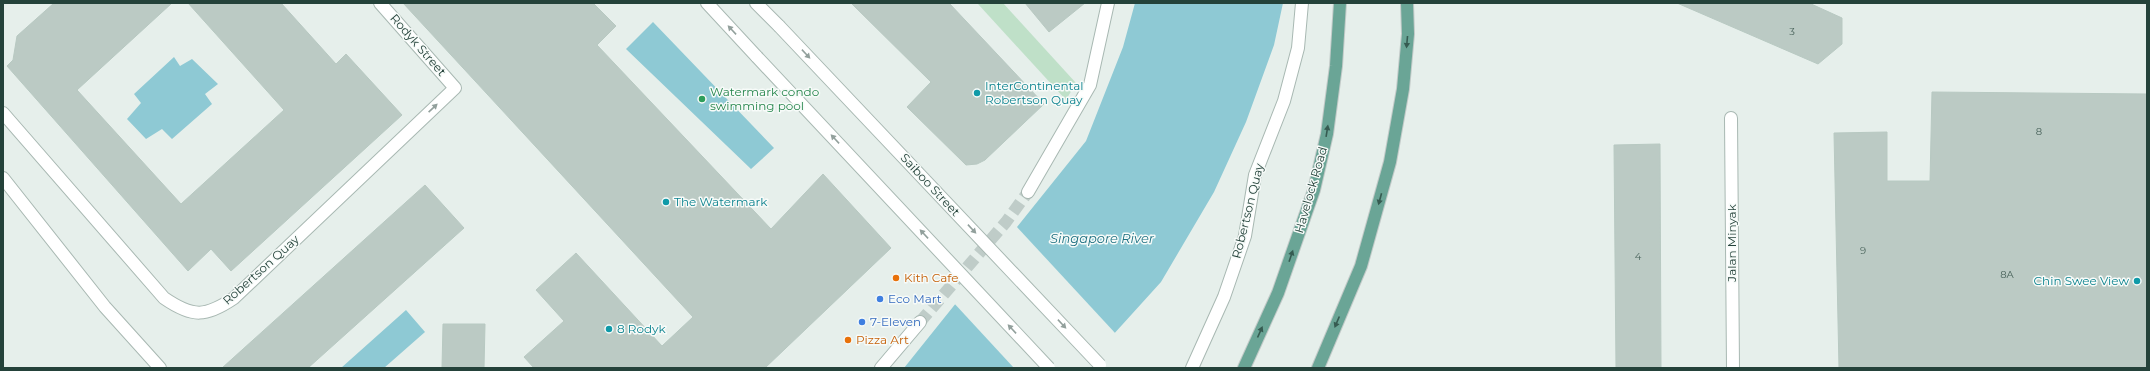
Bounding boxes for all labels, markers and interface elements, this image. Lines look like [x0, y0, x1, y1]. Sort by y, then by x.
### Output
street label: Rodyk Street [387, 11, 450, 79]
one-way arrow [727, 25, 736, 35]
house number: 3 [1789, 25, 1795, 38]
one-way arrow [1404, 36, 1411, 48]
one-way arrow [801, 49, 810, 59]
place label: InterContinental Robertson Quay [985, 78, 1084, 107]
place label: Watermark condo swimming pool [710, 84, 819, 113]
marker: InterContinental Robertson Quay [972, 88, 982, 98]
marker: Watermark condo swimming pool [697, 94, 707, 104]
one-way arrow [428, 103, 438, 113]
one-way arrow [1324, 125, 1330, 137]
house number: 8 [2036, 125, 2042, 138]
one-way arrow [831, 135, 840, 144]
street label: Havelock Road [1291, 145, 1330, 235]
street label: Saiboo Street [897, 150, 963, 219]
street label: Robertson Quay [1228, 161, 1267, 260]
place label: The Watermark [674, 194, 768, 209]
one-way arrow [1377, 194, 1383, 206]
marker: The Watermark [661, 197, 671, 207]
street label: Jalan Minyak [1724, 203, 1739, 283]
one-way arrow [967, 225, 976, 234]
one-way arrow [919, 229, 928, 239]
water label: Singapore River [1050, 230, 1155, 246]
street label: Robertson Quay [219, 231, 302, 308]
house number: 9 [1860, 244, 1866, 257]
one-way arrow [1288, 249, 1294, 261]
house number: 4 [1635, 250, 1642, 263]
house number: 8A [2000, 268, 2015, 281]
place label: Kith Cafe [904, 270, 959, 285]
marker: Kith Cafe [891, 273, 901, 283]
place label: Chin Swee View [2034, 273, 2129, 288]
marker: Chin Swee View [2132, 276, 2142, 286]
place label: Eco Mart [888, 291, 942, 306]
marker: Eco Mart [875, 294, 885, 304]
place label: 7-Eleven [870, 314, 921, 329]
one-way arrow [1334, 316, 1341, 328]
marker: 7-Eleven [857, 317, 867, 327]
one-way arrow [1057, 319, 1066, 329]
place label: 8 Rodyk [617, 321, 667, 336]
marker: 8 Rodyk [604, 324, 614, 334]
one-way arrow [1008, 324, 1017, 334]
one-way arrow [1257, 327, 1263, 338]
place label: Pizza Art [856, 332, 909, 347]
marker: Pizza Art [843, 335, 853, 345]

